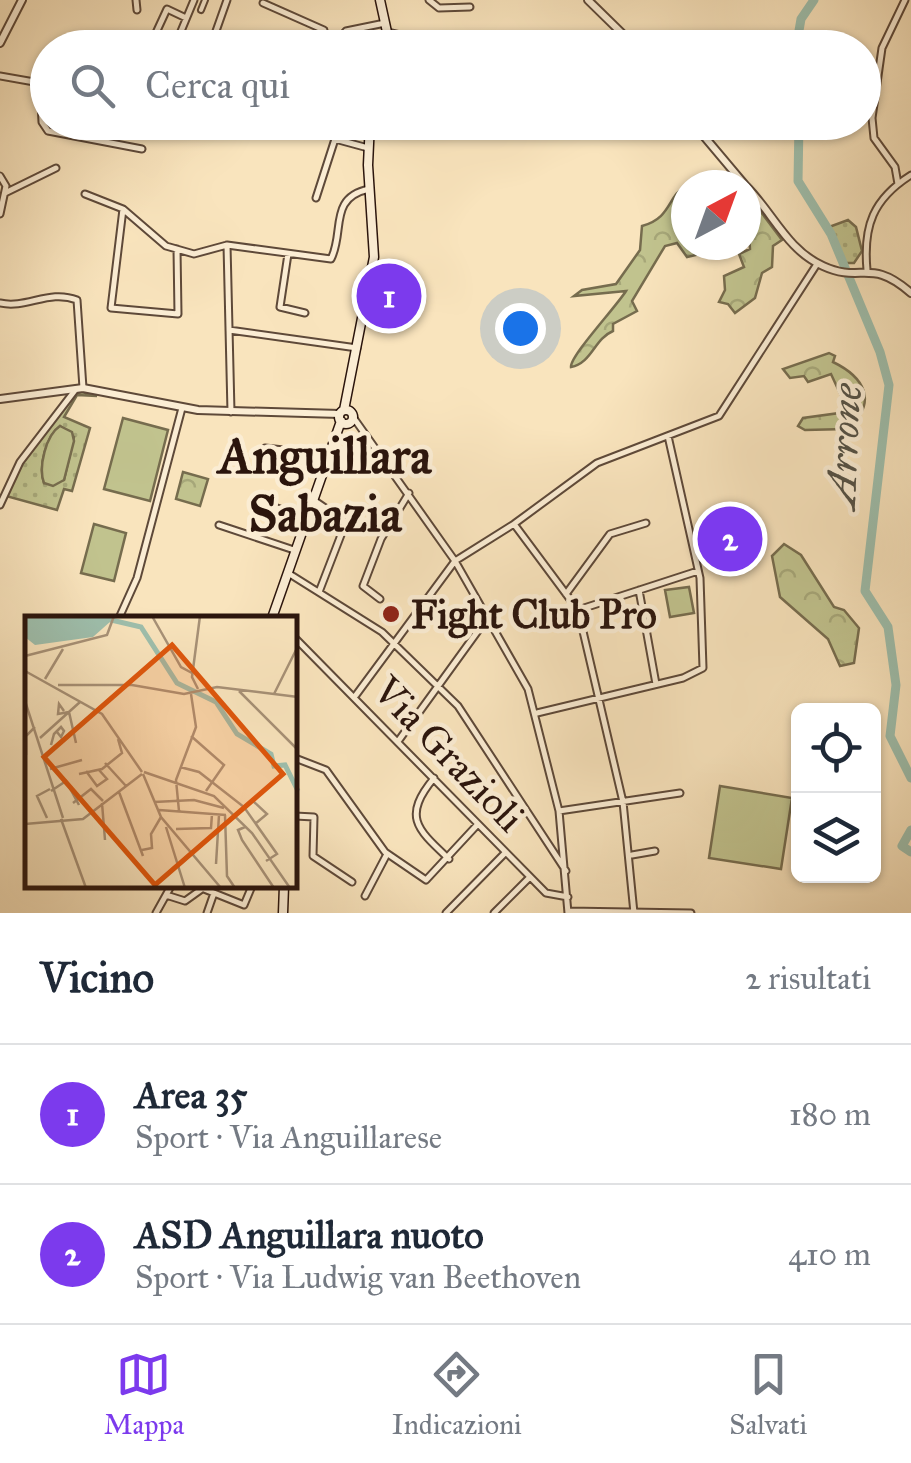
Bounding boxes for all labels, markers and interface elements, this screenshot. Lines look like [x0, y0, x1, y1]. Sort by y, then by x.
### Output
search box [30, 30, 881, 140]
icon: search [65, 58, 120, 113]
text: Cerca qui [145, 62, 290, 108]
north arrow [671, 170, 761, 260]
pin: 1 [356, 258, 422, 334]
your location [495, 303, 546, 354]
water label: Arrone [815, 381, 873, 513]
district label: Anguillara Sabazia [216, 426, 432, 545]
pin: 2 [698, 502, 762, 576]
place label: Fight Club Pro [411, 590, 657, 639]
marker: Fight Club Pro [380, 603, 402, 625]
inset map [25, 616, 298, 888]
street label: Via Grazioli [362, 665, 535, 842]
map controls [791, 703, 881, 883]
button: locate [791, 703, 881, 793]
button: layers [791, 793, 881, 883]
text: Vicino [40, 952, 154, 1004]
text: 2 risultati [745, 959, 871, 998]
text: Area 35 [135, 1072, 248, 1118]
text: 1 [66, 1095, 79, 1134]
text: 180 m [789, 1095, 871, 1134]
text: Sport · Via Anguillarese [135, 1118, 442, 1157]
text: ASD Anguillara nuoto [135, 1212, 484, 1258]
text: 2 [65, 1235, 80, 1274]
text: 410 m [788, 1235, 871, 1274]
text: Sport · Via Ludwig van Beethoven [135, 1258, 581, 1297]
tab: Mappa [104, 1347, 184, 1442]
tab: Indicazioni [392, 1347, 522, 1442]
tab: Salvati [729, 1347, 807, 1442]

